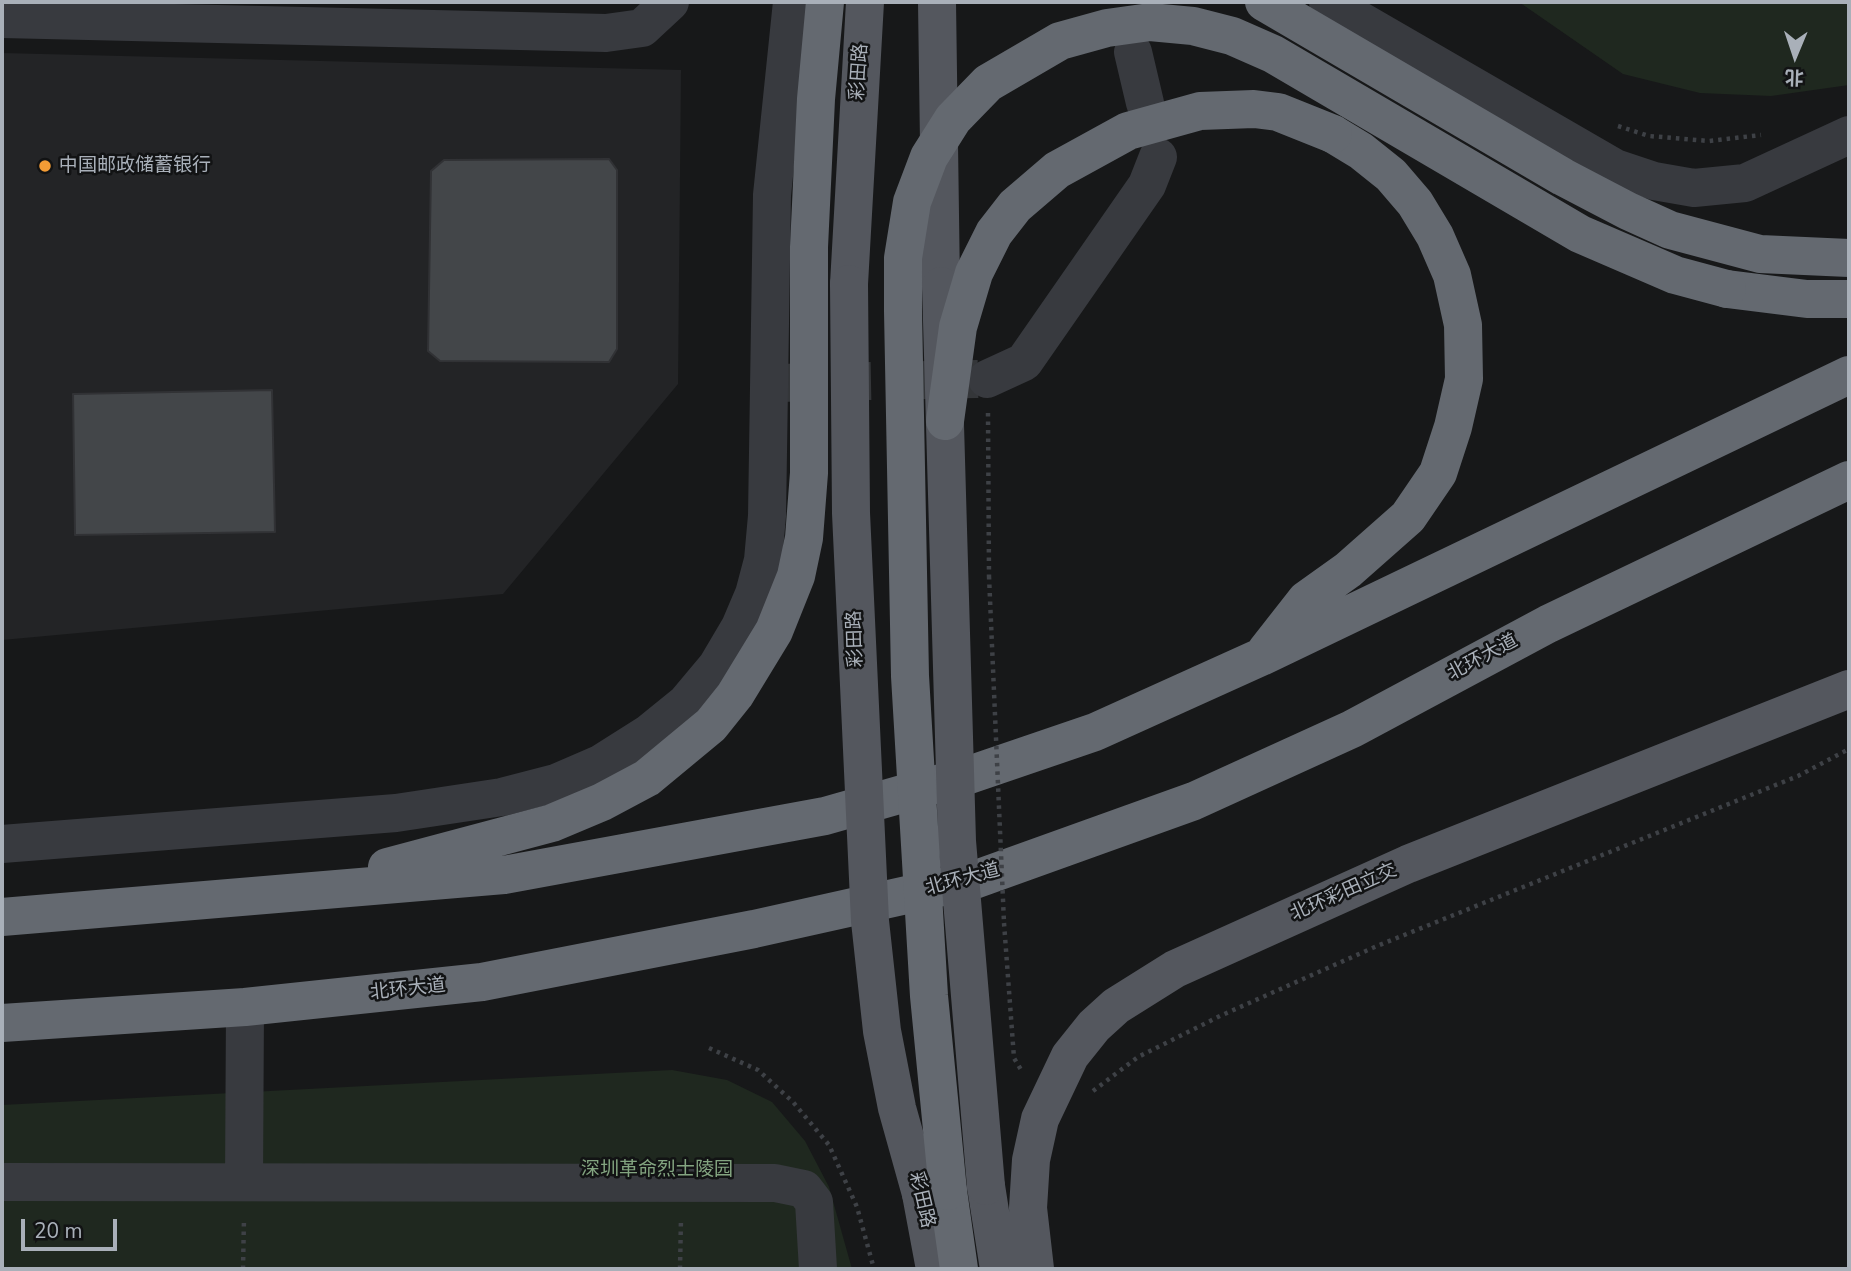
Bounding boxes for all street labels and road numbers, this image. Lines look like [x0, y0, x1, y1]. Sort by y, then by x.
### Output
street label: 彩田路 [847, 43, 873, 101]
street label: 彩田路 [844, 610, 868, 668]
street label: 北环大道 [1444, 630, 1522, 686]
street label: 北环大道 [923, 859, 1003, 901]
street label: 北环彩田立交 [1287, 859, 1401, 927]
street label: 北环大道 [369, 975, 447, 1005]
street label: 彩田路 [903, 1170, 939, 1230]

